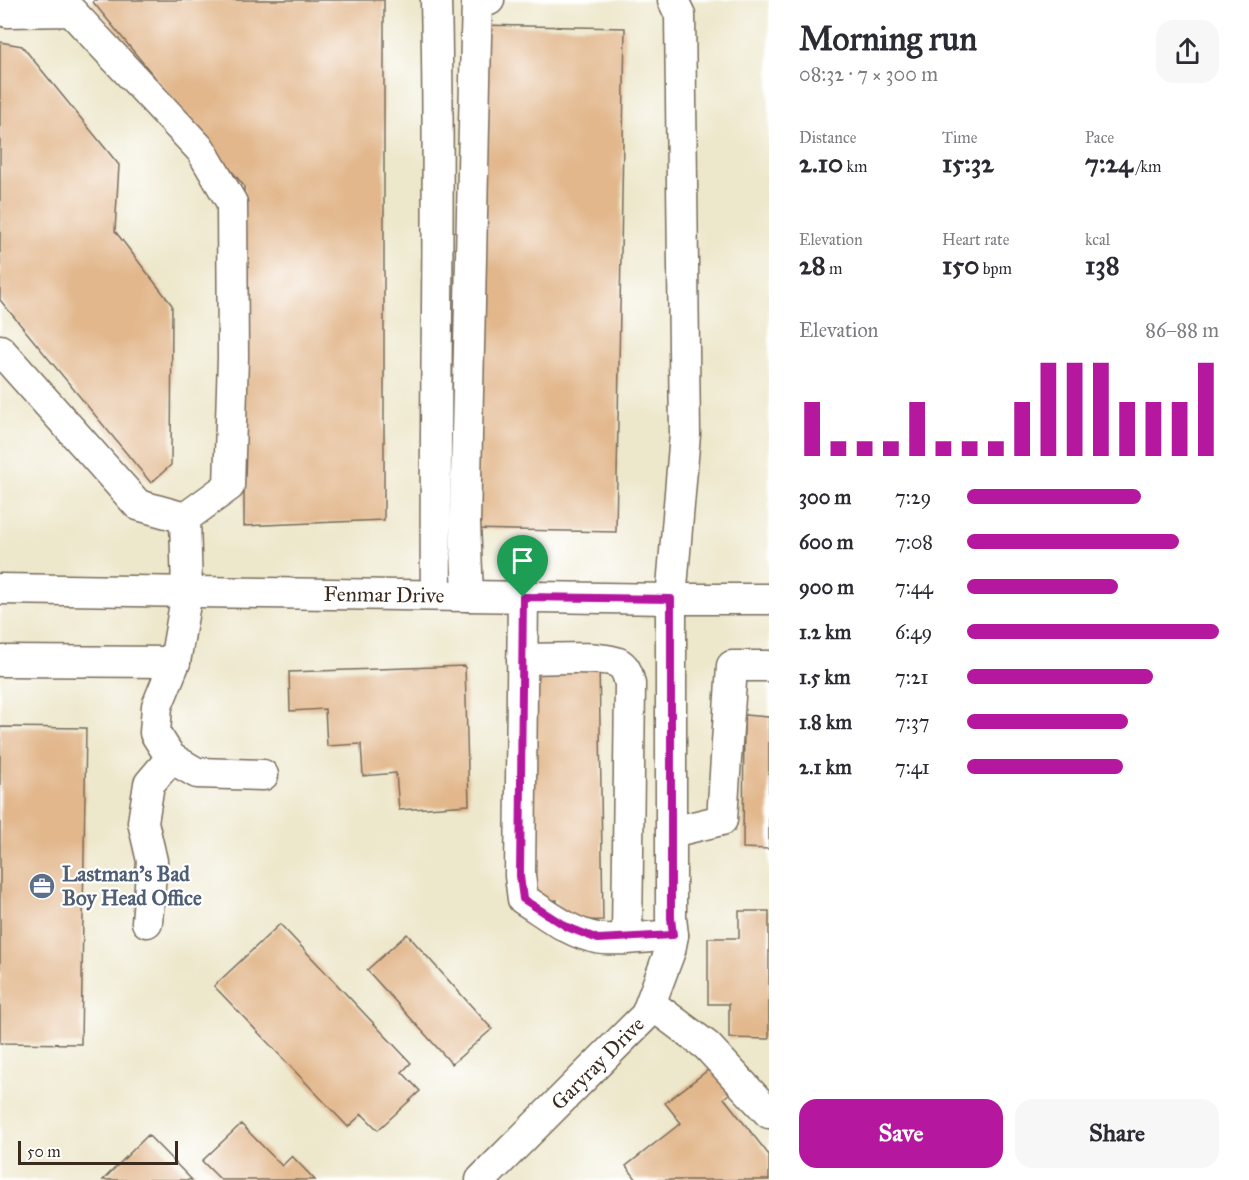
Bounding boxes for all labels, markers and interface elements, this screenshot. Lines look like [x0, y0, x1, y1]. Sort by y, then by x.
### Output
text: Morning run [799, 19, 977, 59]
button: share [1156, 20, 1219, 83]
text: 08:32 · 7 × 300 m [799, 62, 938, 86]
text: Distance [799, 128, 856, 147]
text: Time [942, 128, 977, 147]
text: Pace [1085, 128, 1114, 147]
text: 2.10 [799, 147, 843, 179]
text: 15:32 [942, 147, 994, 179]
text: 7:24 [1085, 147, 1133, 179]
text: km [843, 157, 867, 176]
text: /km [1133, 157, 1161, 176]
text: Elevation [799, 230, 863, 249]
text: Heart rate [942, 230, 1009, 249]
text: kcal [1085, 230, 1110, 249]
text: 28 [799, 249, 826, 281]
text: 150 [942, 249, 979, 281]
text: 138 [1085, 249, 1120, 281]
text: m [826, 259, 843, 278]
text: bpm [979, 259, 1012, 278]
text: Elevation [799, 318, 878, 342]
text: 86–88 m [1145, 318, 1219, 342]
text: 300 m [799, 485, 851, 509]
text: 7:29 [895, 485, 931, 509]
text: 600 m [799, 530, 854, 554]
text: 7:08 [895, 530, 933, 554]
pin [497, 535, 548, 597]
icon: arrive [506, 544, 539, 577]
text: 900 m [799, 575, 854, 599]
text: 7:44 [895, 575, 933, 599]
street label: Fenmar Drive [323, 581, 445, 609]
text: 1.2 km [799, 620, 851, 644]
text: 6:49 [895, 620, 932, 644]
text: 1.5 km [799, 665, 850, 689]
text: 7:21 [895, 665, 928, 689]
text: 1.8 km [799, 710, 852, 734]
text: 7:37 [895, 710, 929, 734]
text: 2.1 km [799, 755, 852, 779]
text: 7:41 [895, 755, 930, 779]
place label: Lastman's Bad Boy Head Office [62, 861, 202, 911]
office icon: Lastman's Bad Boy Head Office [27, 871, 57, 901]
street label: Garyray Drive [546, 1011, 650, 1115]
button: Save [799, 1099, 1003, 1168]
button: Share [1015, 1099, 1219, 1168]
scale bar [18, 1138, 178, 1166]
text: 50 m [27, 1142, 61, 1161]

